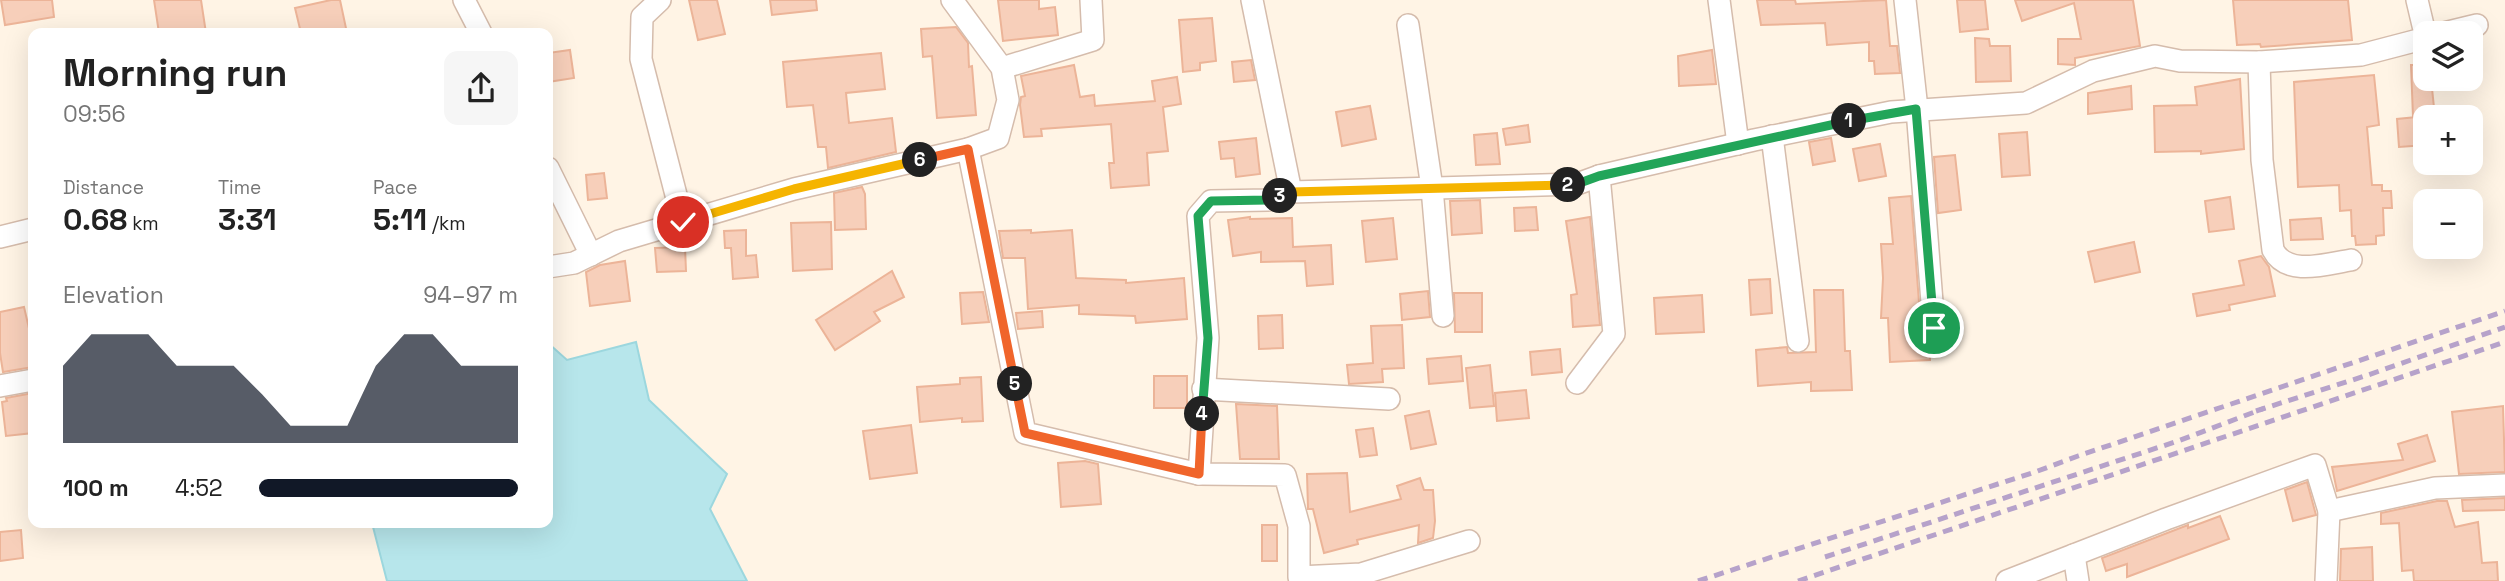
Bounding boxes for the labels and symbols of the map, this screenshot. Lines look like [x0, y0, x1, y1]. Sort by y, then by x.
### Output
pin: 1 [1832, 104, 1867, 138]
pin: 6 [902, 142, 937, 178]
pin: 2 [1550, 168, 1586, 202]
pin: 3 [1262, 178, 1298, 214]
pin [653, 192, 713, 252]
pin [1904, 298, 1964, 358]
pin: 5 [998, 366, 1032, 402]
pin: 4 [1184, 396, 1220, 432]

